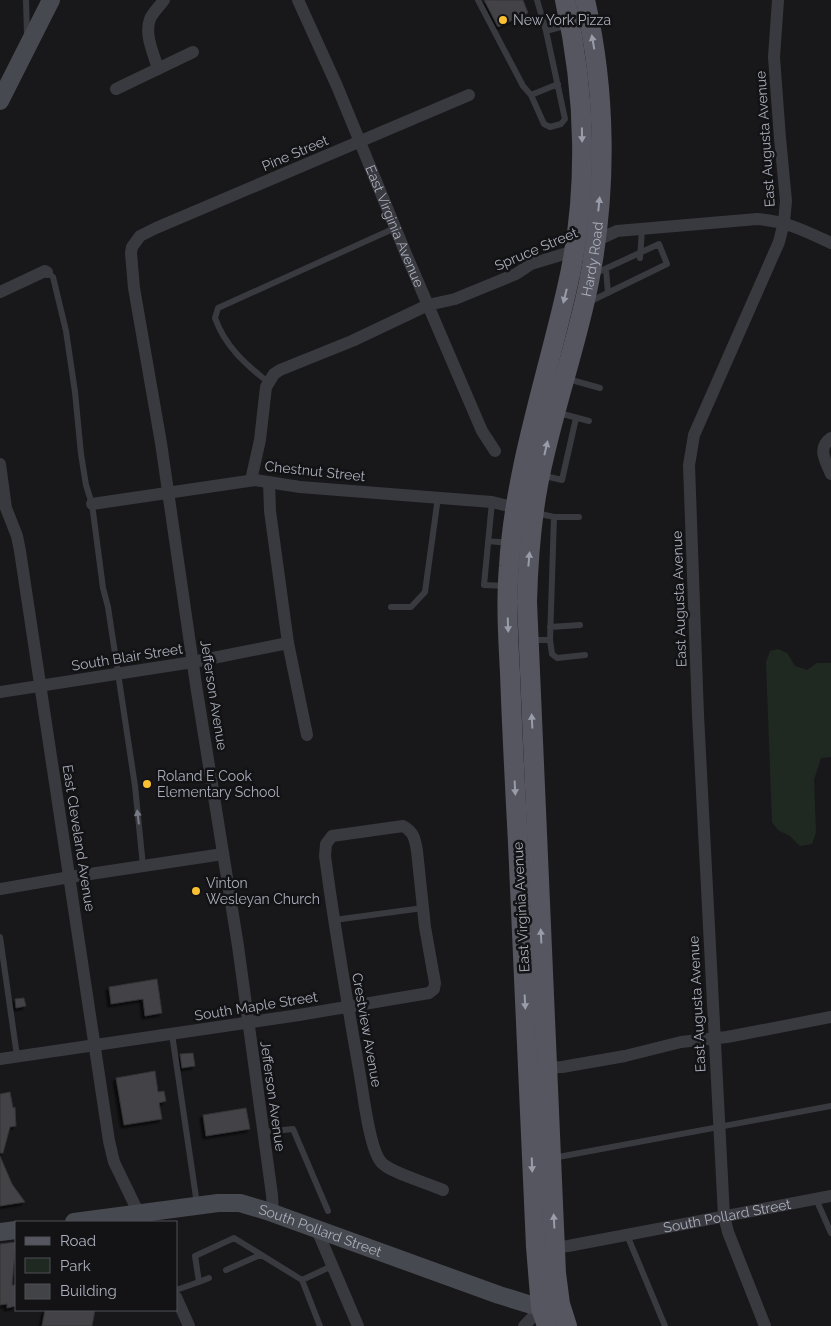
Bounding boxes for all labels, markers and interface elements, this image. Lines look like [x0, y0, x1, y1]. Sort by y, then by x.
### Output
place label: New York Pizza [513, 12, 611, 28]
marker: New York Pizza [497, 14, 509, 26]
one-way arrow [588, 33, 596, 49]
street label: East Augusta Avenue [752, 70, 778, 208]
one-way arrow [578, 127, 586, 143]
street label: Pine Street [259, 132, 331, 174]
street label: East Virginia Avenue [362, 163, 427, 290]
one-way arrow [595, 195, 603, 211]
street label: Hardy Road [578, 221, 606, 298]
street label: Spruce Street [492, 224, 580, 274]
one-way arrow [561, 289, 569, 304]
one-way arrow [542, 440, 550, 455]
street label: Chestnut Street [264, 458, 366, 484]
street label: East Augusta Avenue [669, 530, 689, 668]
one-way arrow [525, 551, 533, 567]
one-way arrow [504, 617, 512, 633]
street label: Jefferson Avenue [197, 639, 231, 751]
street label: South Blair Street [70, 640, 184, 674]
one-way arrow [528, 713, 536, 729]
street label: East Cleveland Avenue [59, 763, 99, 913]
place label: Roland E Cook Elementary School [157, 768, 280, 800]
marker: Roland E Cook Elementary School [141, 778, 153, 790]
one-way arrow [511, 780, 519, 796]
one-way arrow [134, 809, 142, 825]
street label: East Virginia Avenue [510, 841, 532, 973]
place label: Vinton Wesleyan Church [206, 875, 320, 907]
marker: Vinton Wesleyan Church [190, 885, 202, 897]
one-way arrow [537, 928, 545, 944]
street label: East Augusta Avenue [685, 935, 709, 1073]
street label: Crestview Avenue [349, 972, 385, 1088]
street label: South Maple Street [193, 988, 319, 1024]
one-way arrow [521, 995, 529, 1011]
street label: Jefferson Avenue [257, 1040, 289, 1152]
one-way arrow [528, 1157, 536, 1173]
street label: South Pollard Street [662, 1196, 793, 1236]
street label: South Pollard Street [257, 1201, 384, 1260]
one-way arrow [550, 1212, 558, 1228]
legend [15, 1221, 178, 1311]
text: Road [60, 1232, 96, 1250]
text: Park [60, 1257, 91, 1275]
text: Building [60, 1282, 117, 1300]

